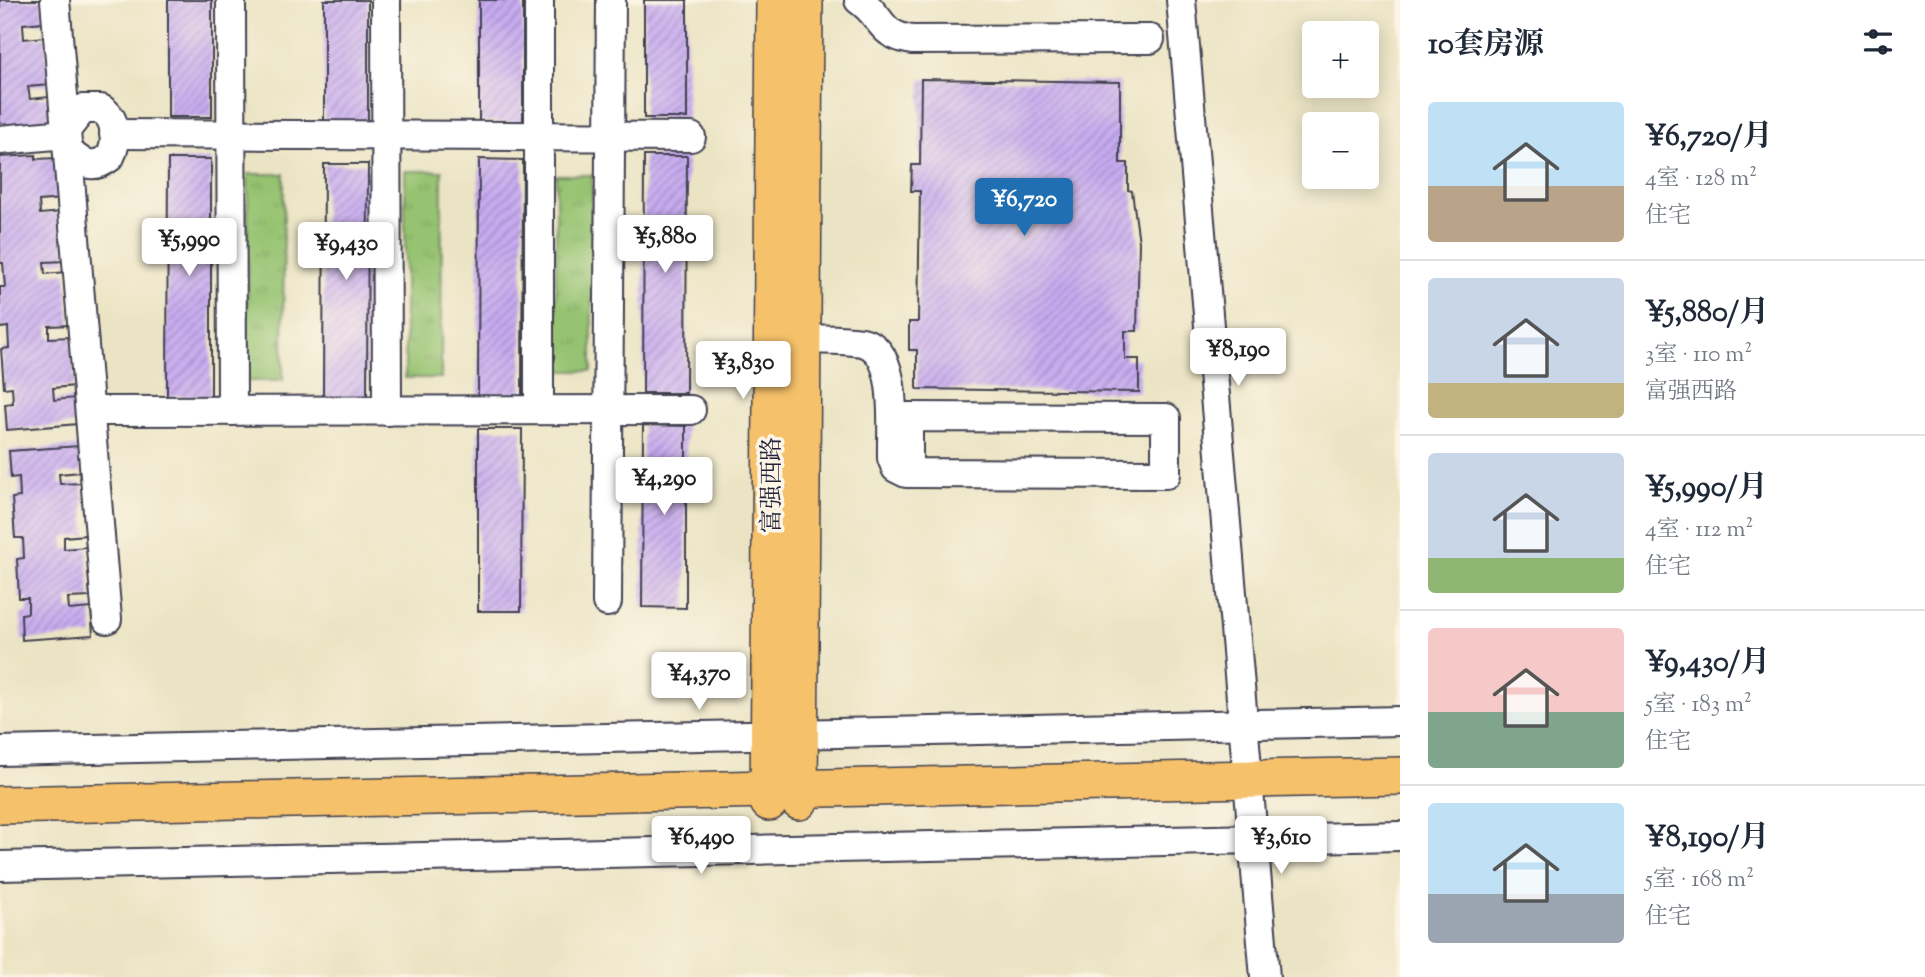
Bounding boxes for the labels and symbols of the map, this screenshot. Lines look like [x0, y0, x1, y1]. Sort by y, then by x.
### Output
pin: ¥6,720 [967, 178, 1081, 238]
pin: ¥5,880 [608, 216, 722, 275]
pin: ¥5,990 [132, 218, 246, 278]
pin: ¥9,430 [289, 222, 403, 282]
pin: ¥8,190 [1181, 328, 1295, 388]
pin: ¥3,830 [686, 342, 800, 401]
street label: 富强西路 [756, 437, 790, 533]
pin: ¥4,290 [607, 458, 721, 517]
pin: ¥4,370 [642, 652, 756, 712]
pin: ¥6,490 [644, 816, 758, 876]
pin: ¥3,610 [1224, 816, 1338, 876]

